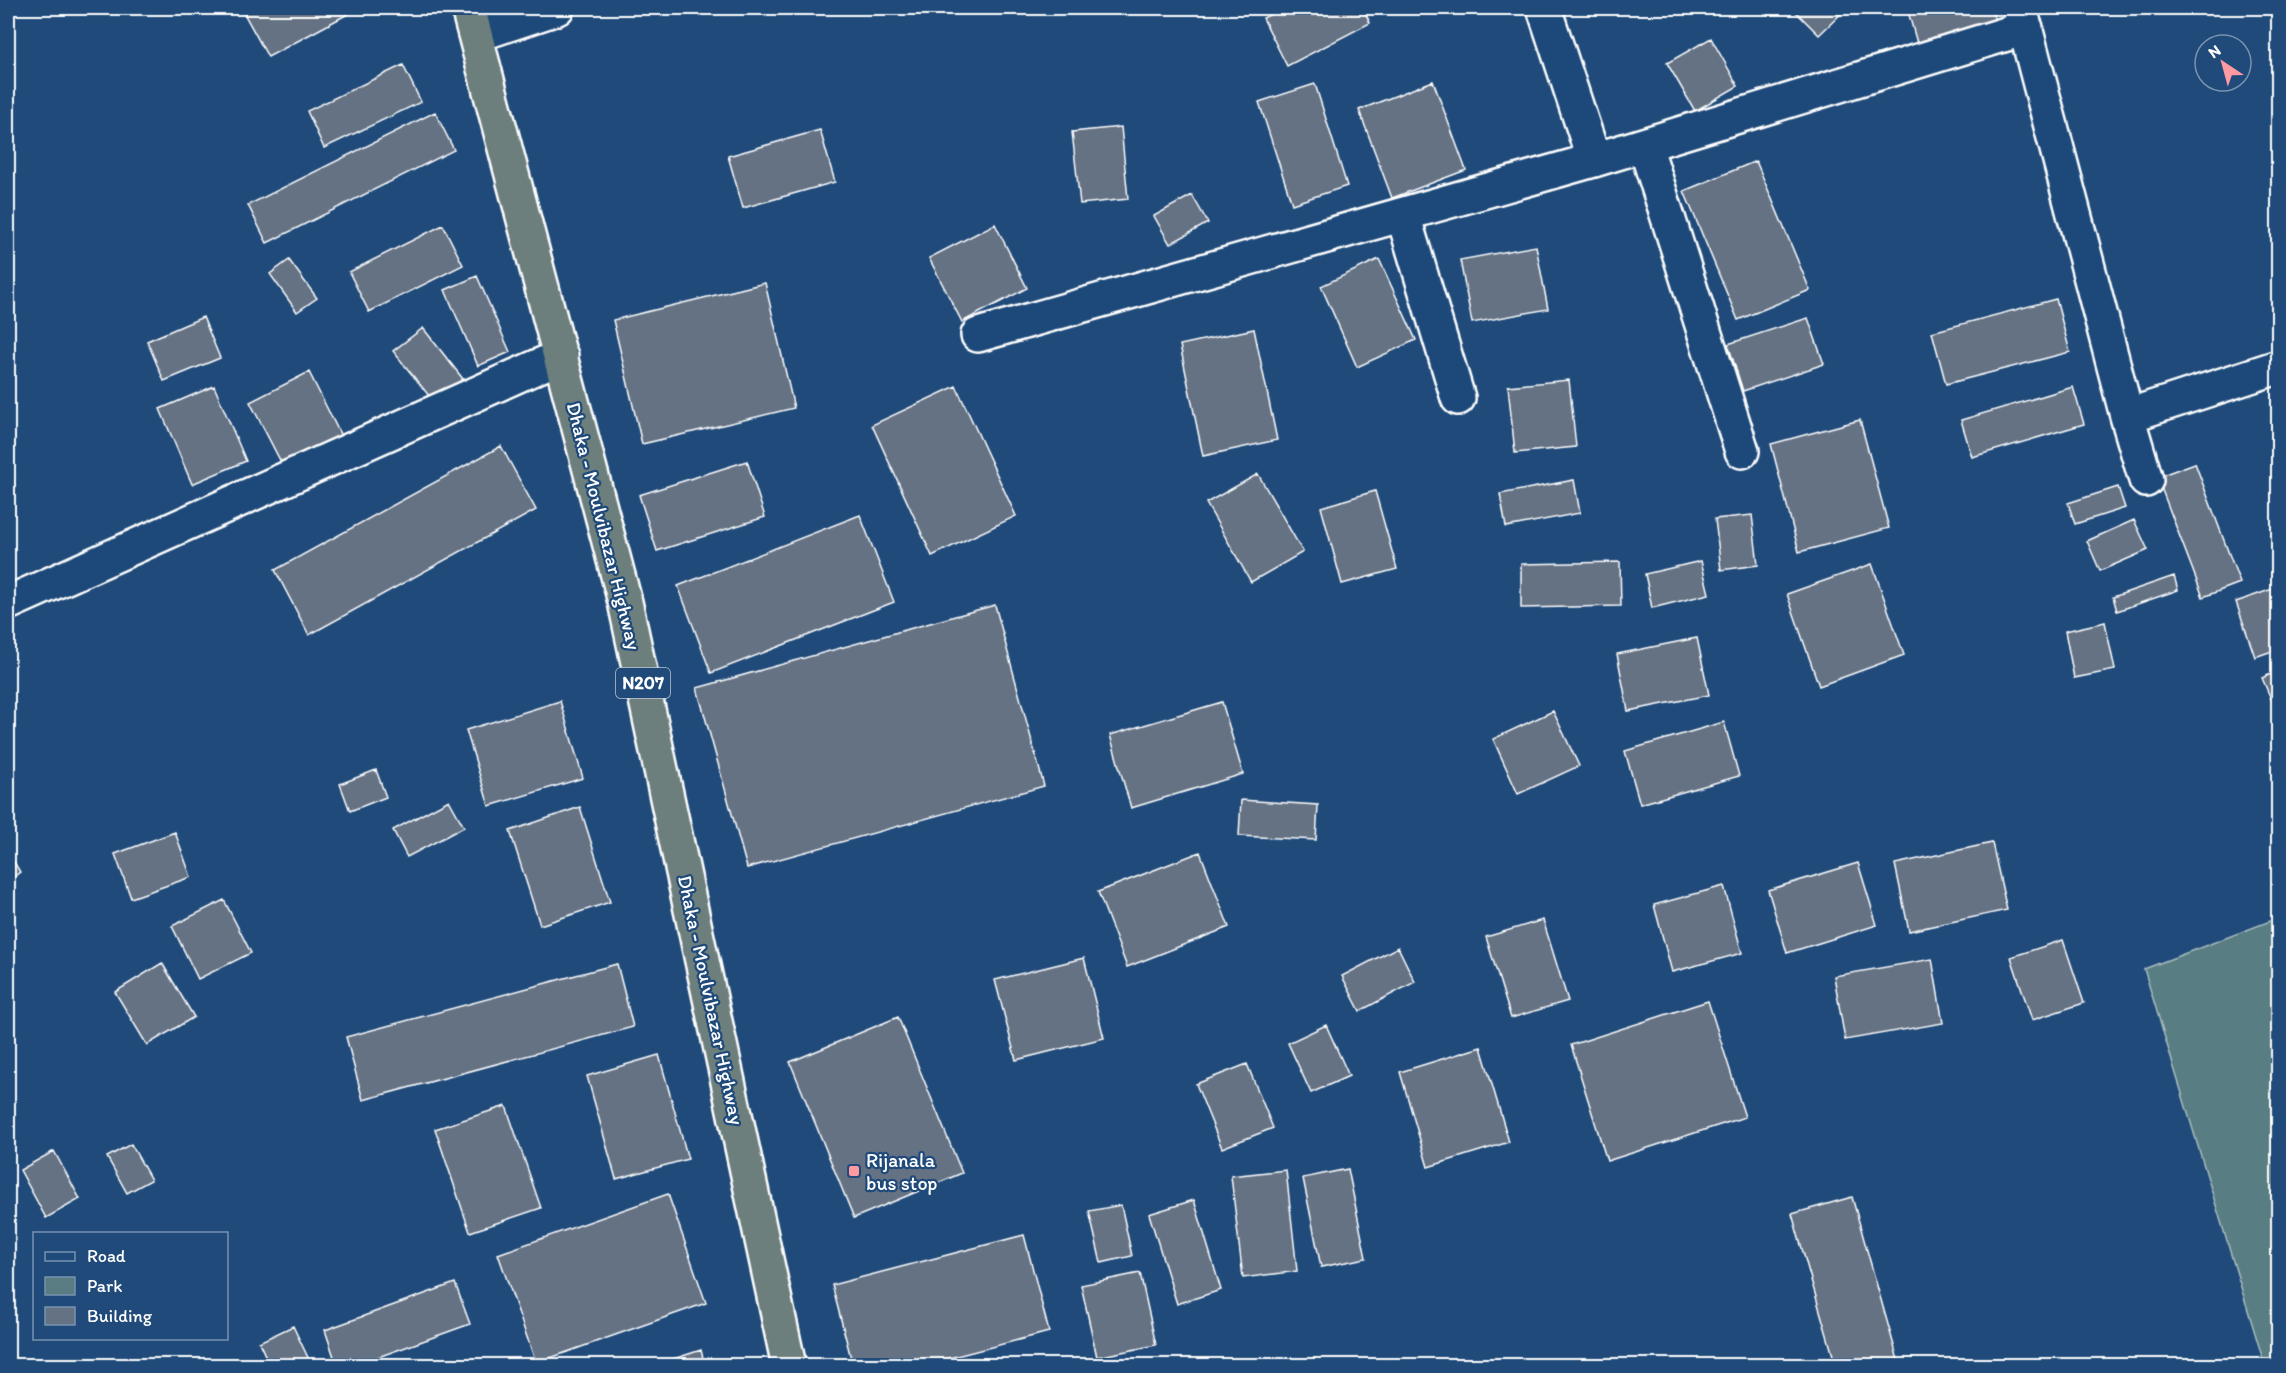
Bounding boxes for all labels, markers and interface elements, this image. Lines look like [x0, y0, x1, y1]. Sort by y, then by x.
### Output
north arrow [2193, 33, 2253, 93]
text: N [2205, 40, 2224, 62]
street label: Dhaka - Moulvibazar Highway [562, 400, 647, 653]
road number: N207 [616, 668, 670, 698]
street label: Dhaka - Moulvibazar Highway [673, 873, 749, 1127]
place label: Rijanala bus stop [866, 1148, 938, 1195]
marker: Rijanala bus stop [847, 1164, 861, 1178]
legend [33, 1232, 228, 1340]
text: Road [87, 1245, 126, 1267]
text: Park [87, 1275, 122, 1297]
text: Building [87, 1305, 153, 1327]

